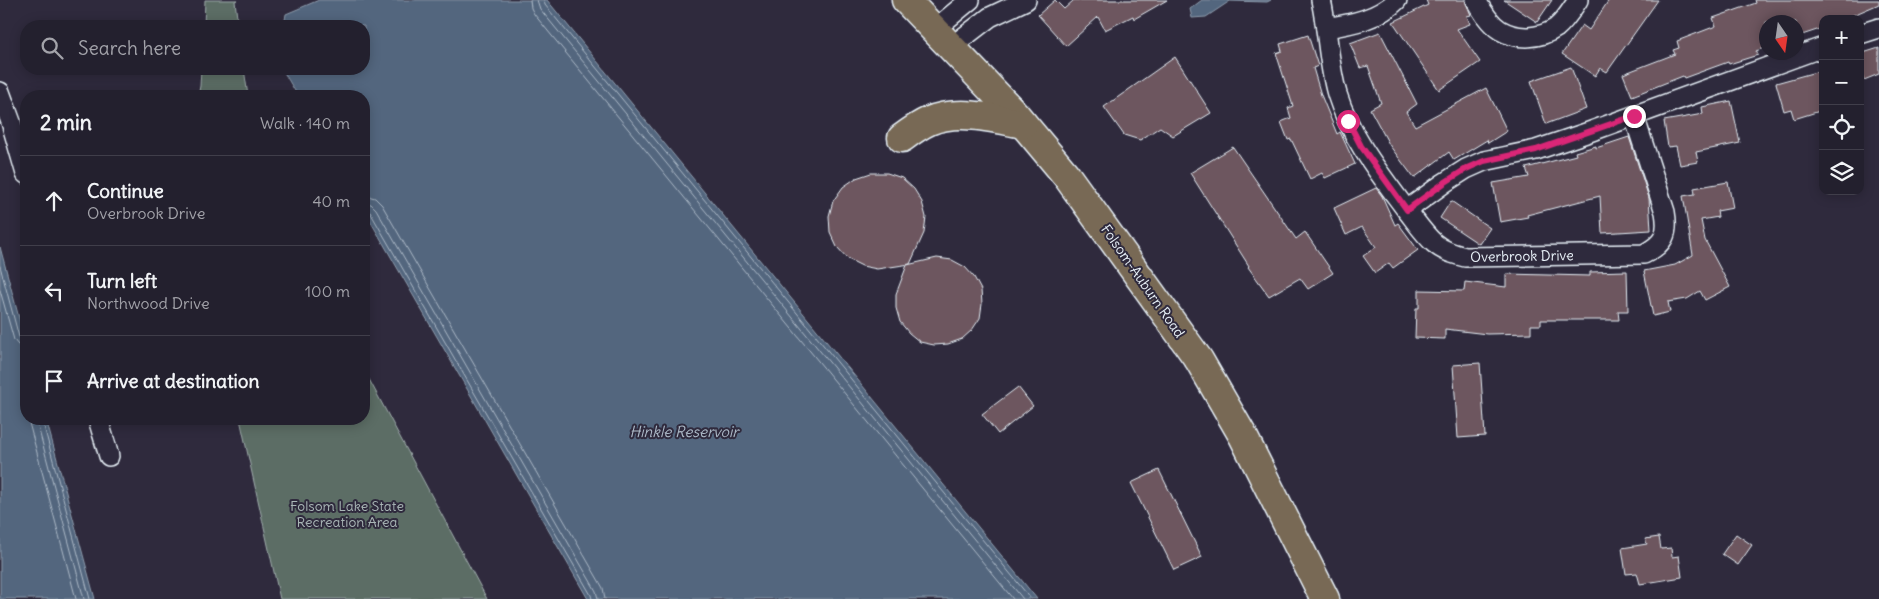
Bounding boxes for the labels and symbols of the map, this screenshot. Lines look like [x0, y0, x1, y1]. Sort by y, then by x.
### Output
north arrow [1759, 15, 1804, 60]
route end [1623, 105, 1646, 128]
route start [1337, 110, 1360, 133]
street label: Folsom-Auburn Road [1097, 221, 1189, 341]
street label: Overbrook Drive [1470, 246, 1574, 266]
water label: Hinkle Reservoir [629, 422, 740, 441]
park label: Folsom Lake State Recreation Area [290, 497, 404, 531]

